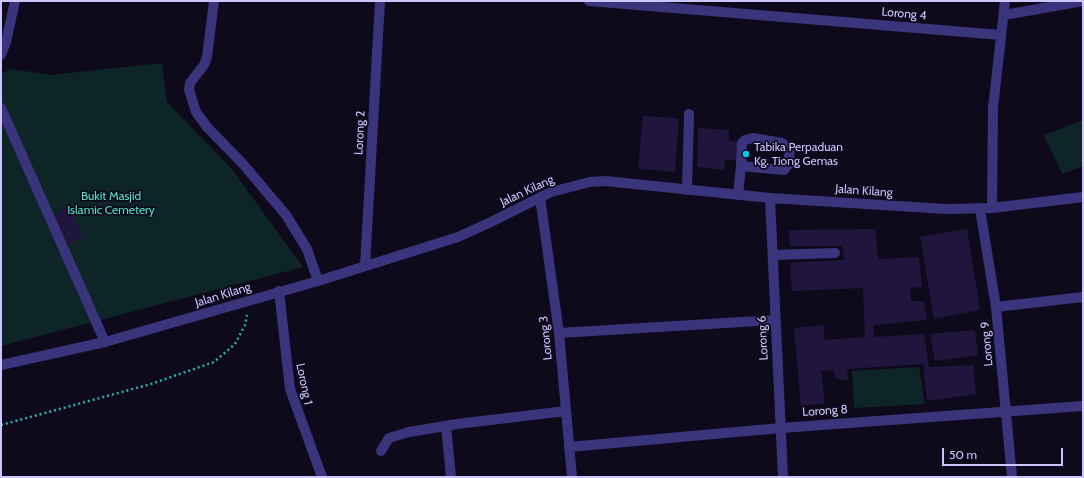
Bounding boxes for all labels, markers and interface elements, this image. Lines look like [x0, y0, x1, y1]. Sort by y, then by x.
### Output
street label: Lorong 4 [881, 5, 927, 23]
street label: Lorong 2 [352, 110, 368, 156]
place label: Tabika Perpaduan Kg. Tiong Gemas [754, 140, 843, 168]
marker: Tabika Perpaduan Kg. Tiong Gemas [741, 149, 751, 159]
street label: Jalan Kilang [498, 172, 556, 210]
street label: Jalan Kilang [835, 182, 893, 200]
park label: Bukit Masjid Islamic Cemetery [67, 189, 155, 217]
street label: Jalan Kilang [193, 280, 253, 310]
street label: Lorong 3 [537, 315, 555, 361]
street label: Lorong 6 [755, 315, 771, 361]
street label: Lorong 9 [978, 321, 996, 367]
street label: Lorong 1 [293, 362, 315, 406]
street label: Lorong 8 [802, 402, 848, 420]
scale bar [944, 440, 1065, 466]
text: 50 m [949, 447, 977, 462]

